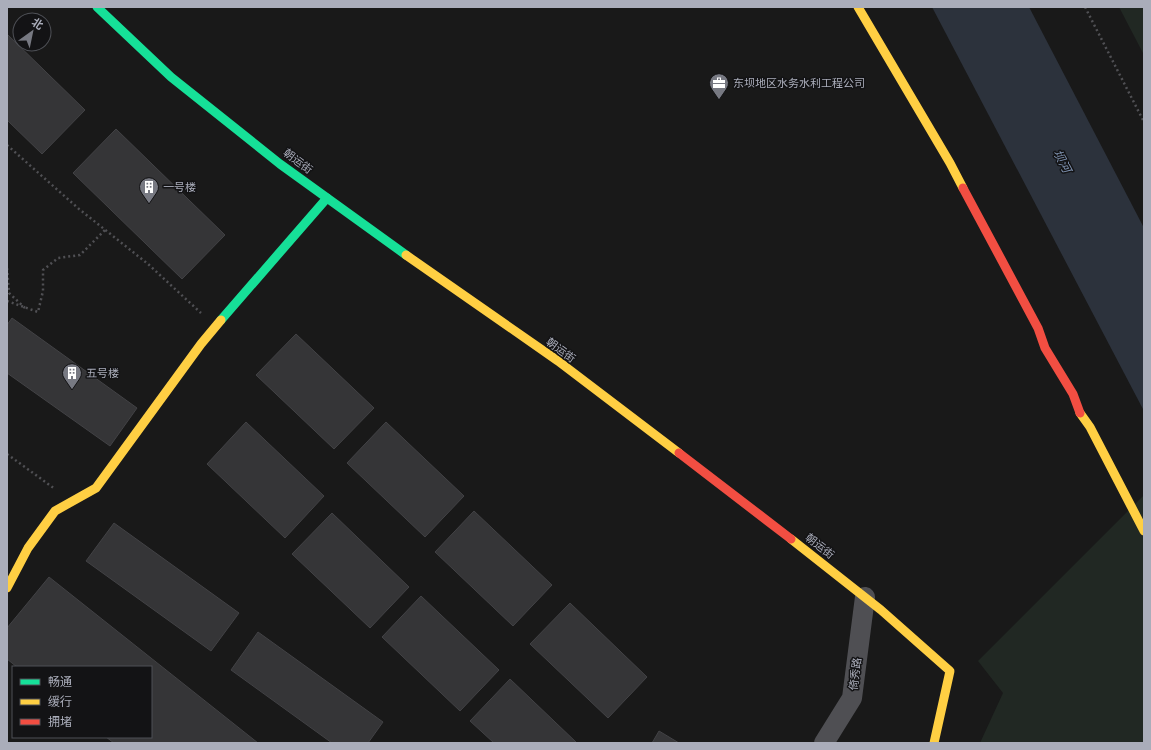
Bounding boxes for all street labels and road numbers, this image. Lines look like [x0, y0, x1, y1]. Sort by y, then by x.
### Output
street label: 朝运街 [280, 145, 316, 177]
street label: 朝运街 [543, 334, 579, 366]
street label: 朝运街 [802, 530, 838, 562]
street label: 倚秀路 [845, 657, 865, 691]

